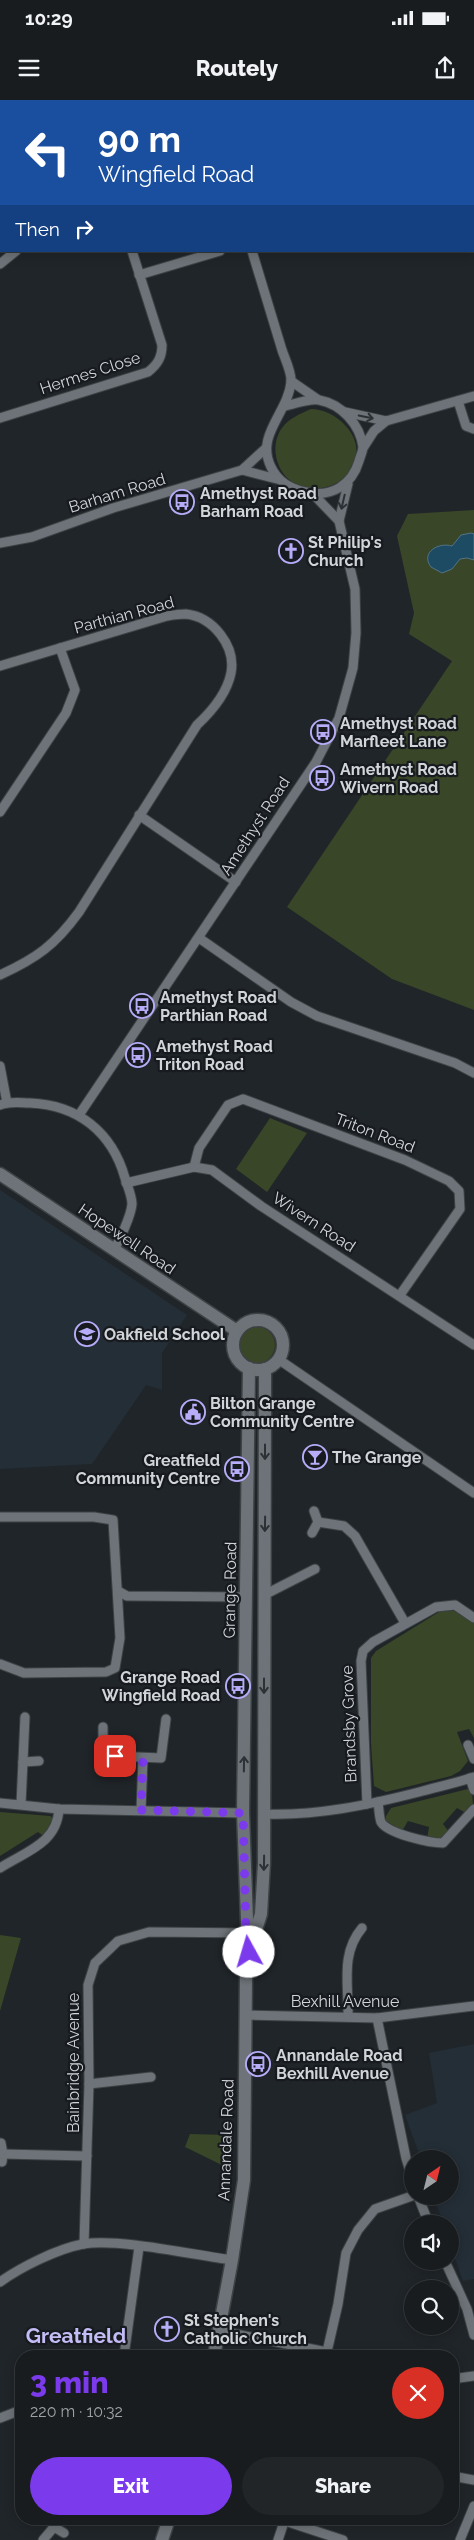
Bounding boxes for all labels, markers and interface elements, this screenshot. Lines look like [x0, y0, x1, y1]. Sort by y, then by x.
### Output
text: 10:29 [25, 7, 73, 29]
icon: menu [15, 54, 43, 82]
icon: share [431, 54, 459, 82]
text: Routely [196, 55, 278, 81]
text: 90 m [98, 119, 181, 160]
icon: left [15, 120, 80, 185]
text: Wingfield Road [98, 161, 254, 187]
icon: right [70, 215, 98, 243]
text: Then [15, 218, 60, 240]
street label: Hermes Close [37, 348, 143, 398]
one-way arrow [357, 412, 373, 422]
street label: Barham Road [66, 469, 168, 517]
place label: Amethyst Road Barham Road [200, 484, 317, 521]
bus stop icon: Amethyst Road Barham Road [169, 489, 195, 515]
one-way arrow [338, 494, 347, 510]
place label: St Philip's Church [308, 533, 382, 570]
church icon: St Philip's Church [278, 538, 304, 564]
street label: Parthian Road [72, 592, 176, 637]
place label: Amethyst Road Marfleet Lane [340, 714, 457, 751]
bus stop icon: Amethyst Road Marfleet Lane [310, 719, 336, 745]
place label: Amethyst Road Wivern Road [340, 760, 457, 797]
bus stop icon: Amethyst Road Wivern Road [309, 765, 335, 791]
street label: Amethyst Road [216, 773, 294, 879]
place label: Amethyst Road Parthian Road [160, 988, 277, 1025]
bus stop icon: Amethyst Road Parthian Road [129, 993, 155, 1019]
place label: Amethyst Road Triton Road [156, 1037, 273, 1074]
bus stop icon: Amethyst Road Triton Road [125, 1042, 151, 1068]
street label: Triton Road [332, 1109, 418, 1157]
street label: Wivern Road [269, 1188, 359, 1256]
street label: Hopewell Road [75, 1200, 179, 1278]
school or university icon: Oakfield School [74, 1321, 100, 1347]
place label: Oakfield School [104, 1325, 226, 1344]
place label: Bilton Grange Community Centre [210, 1394, 355, 1431]
public building icon: Bilton Grange Community Centre [180, 1399, 206, 1425]
one-way arrow [260, 1444, 270, 1460]
bar icon: The Grange [302, 1444, 328, 1470]
place label: The Grange [332, 1448, 422, 1467]
place label: Greatfield Community Centre [76, 1451, 220, 1488]
bus stop icon: Greatfield Community Centre [224, 1456, 250, 1482]
one-way arrow [260, 1515, 270, 1531]
street label: Grange Road [220, 1541, 240, 1639]
street label: Brandsby Grove [337, 1665, 361, 1783]
place label: Grange Road Wingfield Road [102, 1668, 220, 1705]
bus stop icon: Grange Road Wingfield Road [225, 1673, 251, 1699]
one-way arrow [259, 1678, 269, 1694]
pin [94, 1735, 136, 1777]
icon: arrive [101, 1742, 129, 1770]
one-way arrow [239, 1756, 249, 1772]
one-way arrow [259, 1854, 268, 1870]
position arrow [222, 1925, 274, 1977]
street label: Bexhill Avenue [291, 1992, 399, 2011]
street label: Bainbridge Avenue [64, 1993, 83, 2133]
place label: Annandale Road Bexhill Avenue [276, 2046, 402, 2083]
bus stop icon: Annandale Road Bexhill Avenue [245, 2051, 271, 2077]
street label: Annandale Road [214, 2078, 238, 2201]
north arrow [404, 2150, 459, 2205]
map controls [404, 2150, 459, 2335]
button: sound [404, 2215, 459, 2270]
button: search [404, 2280, 459, 2335]
place label: St Stephen's Catholic Church [184, 2311, 307, 2348]
church icon: St Stephen's Catholic Church [154, 2316, 180, 2342]
district label: Greatfield [26, 2323, 126, 2348]
text: 3 min [30, 2365, 109, 2400]
button: close [392, 2367, 444, 2419]
text: 220 m · 10:32 [30, 2402, 123, 2421]
button: Exit [30, 2457, 232, 2515]
button: Share [242, 2457, 444, 2515]

